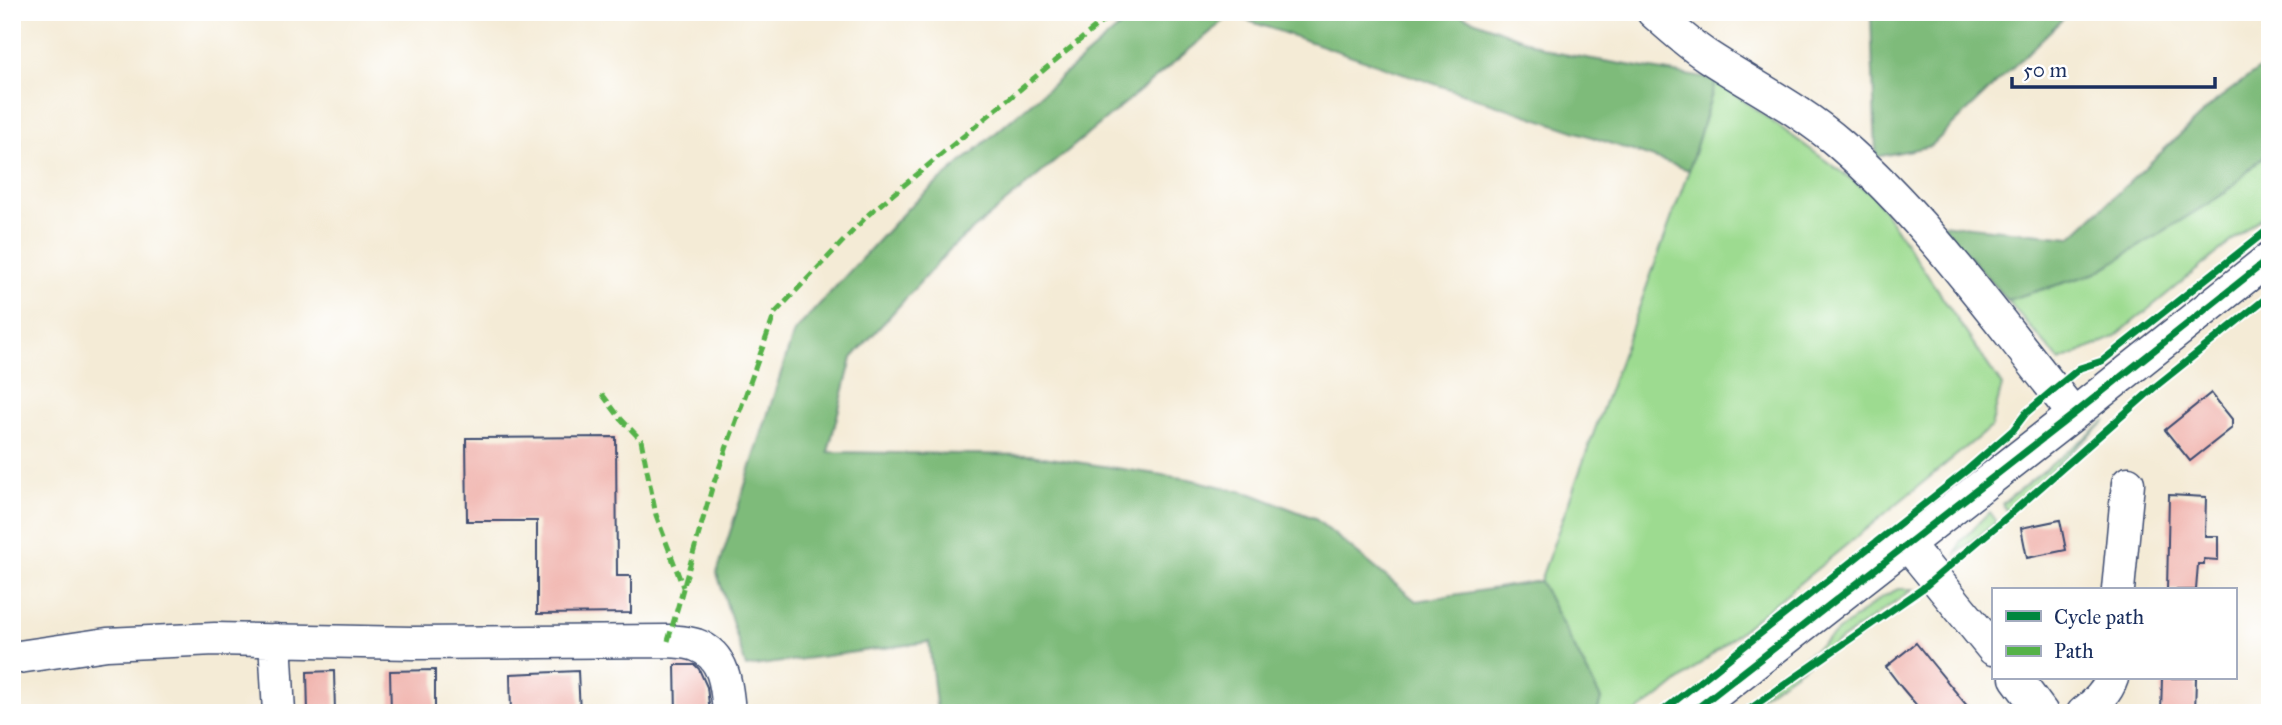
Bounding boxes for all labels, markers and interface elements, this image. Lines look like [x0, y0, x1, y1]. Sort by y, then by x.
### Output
scale bar [2012, 46, 2216, 90]
text: 50 m [2023, 57, 2068, 83]
legend [1992, 588, 2236, 680]
text: Cycle path [2054, 604, 2145, 630]
text: Path [2054, 638, 2094, 664]

